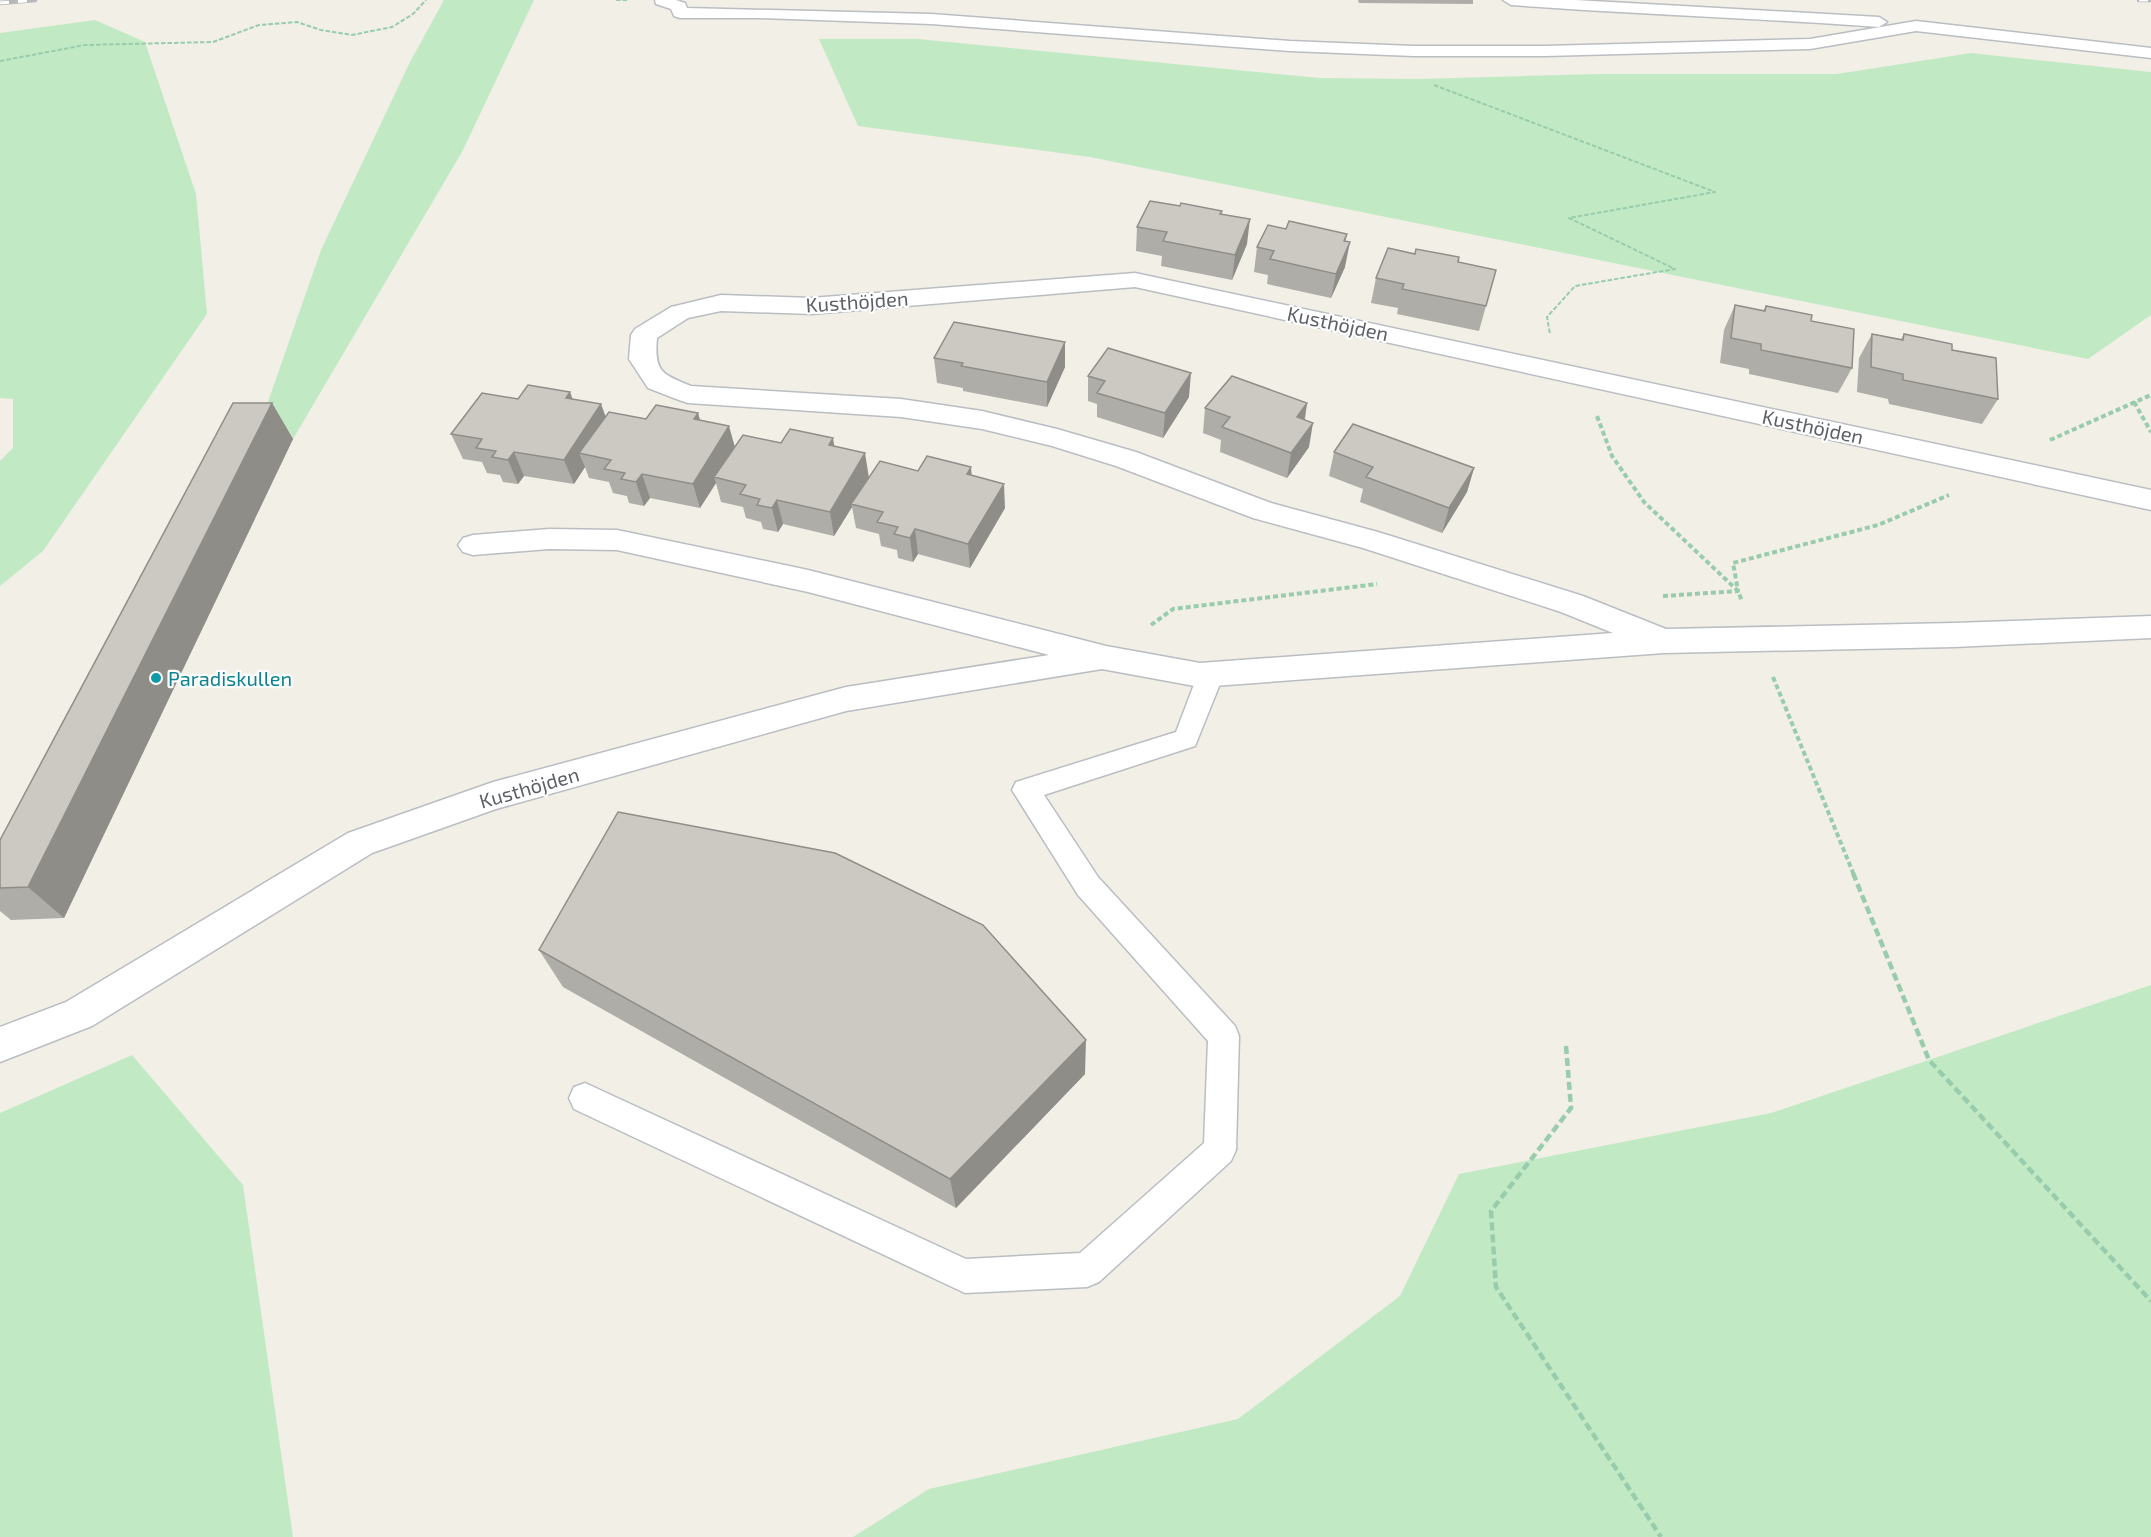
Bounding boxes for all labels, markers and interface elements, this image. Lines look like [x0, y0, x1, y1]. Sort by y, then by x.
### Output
street label: Kusthöjden [805, 285, 909, 317]
street label: Kusthöjden [1285, 301, 1391, 345]
street label: Kusthöjden [1760, 404, 1866, 448]
place label: Paradiskullen [168, 666, 292, 690]
marker: Paradiskullen [149, 671, 163, 685]
street label: Kusthöjden [476, 761, 582, 813]

